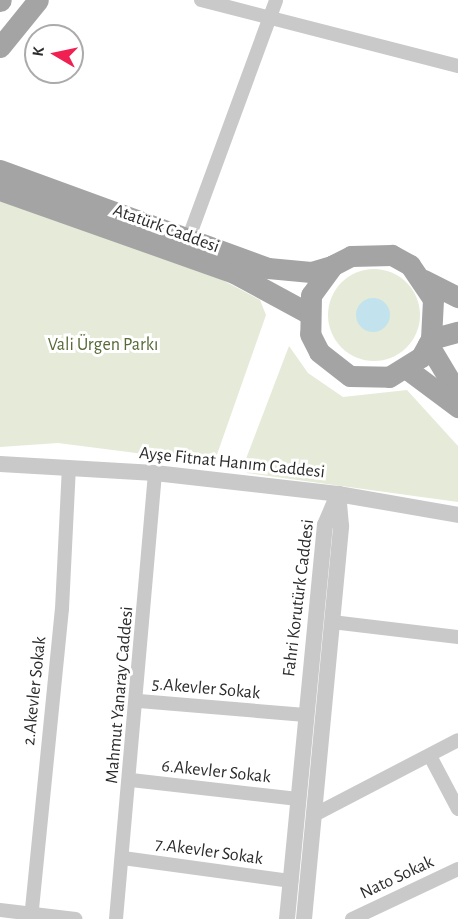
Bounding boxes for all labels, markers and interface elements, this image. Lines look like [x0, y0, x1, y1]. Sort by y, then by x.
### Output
north arrow [24, 24, 84, 84]
text: K [30, 46, 47, 57]
street label: Atatürk Caddesi [110, 200, 222, 258]
park label: Vali Ürgen Parkı [48, 334, 158, 356]
street label: Ayşe Fitnat Hanım Caddesi [138, 443, 326, 483]
street label: Fahri Korutürk Caddesi [279, 518, 319, 678]
street label: Mahmut Yanaray Caddesi [101, 606, 139, 784]
street label: 2.Akevler Sokak [19, 635, 51, 747]
street label: 5.Akevler Sokak [151, 674, 261, 704]
street label: 6.Akevler Sokak [160, 756, 272, 788]
street label: 7.Akevler Sokak [154, 834, 264, 870]
street label: Nato Sokak [357, 852, 437, 904]

